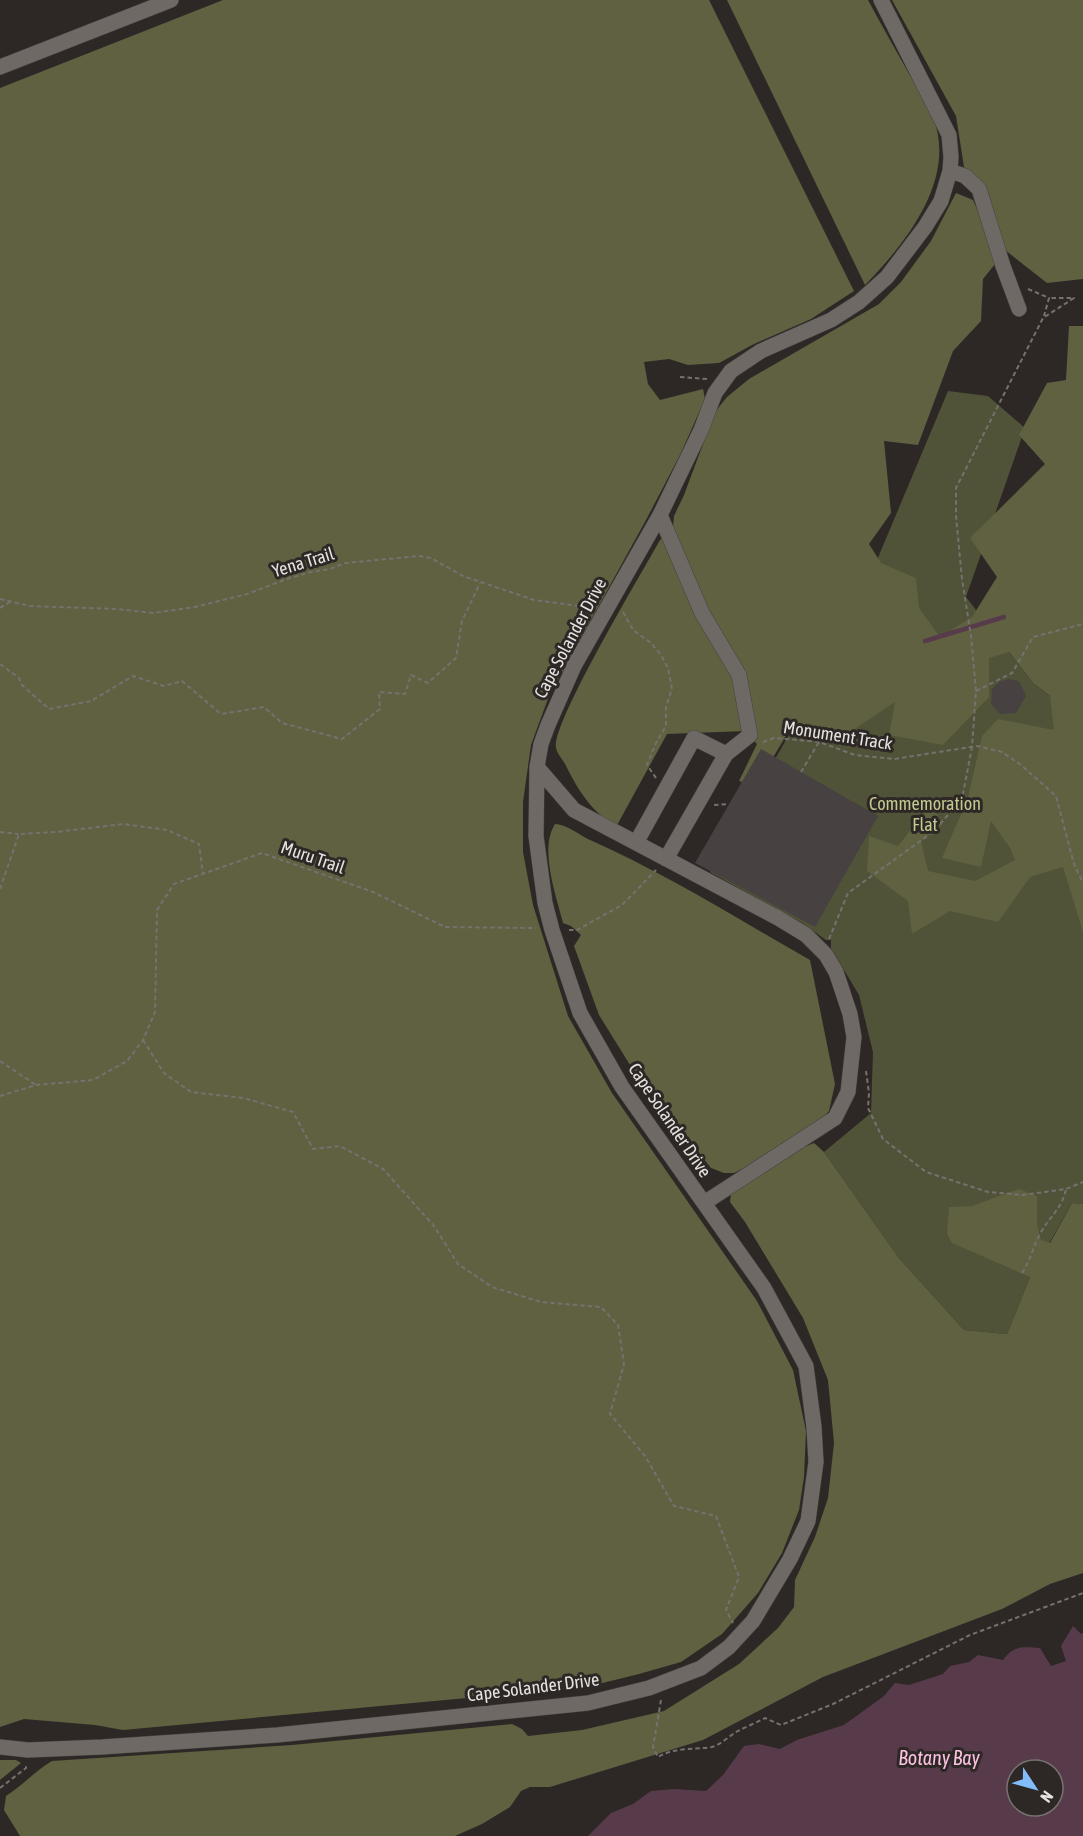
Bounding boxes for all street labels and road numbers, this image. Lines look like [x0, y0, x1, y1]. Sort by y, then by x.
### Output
street label: Yena Trail [269, 543, 337, 581]
street label: Cape Solander Drive [530, 574, 610, 702]
street label: Monument Track [782, 716, 894, 754]
street label: Muru Trail [278, 836, 348, 878]
street label: Cape Solander Drive [624, 1059, 716, 1181]
street label: Cape Solander Drive [466, 1668, 600, 1706]

